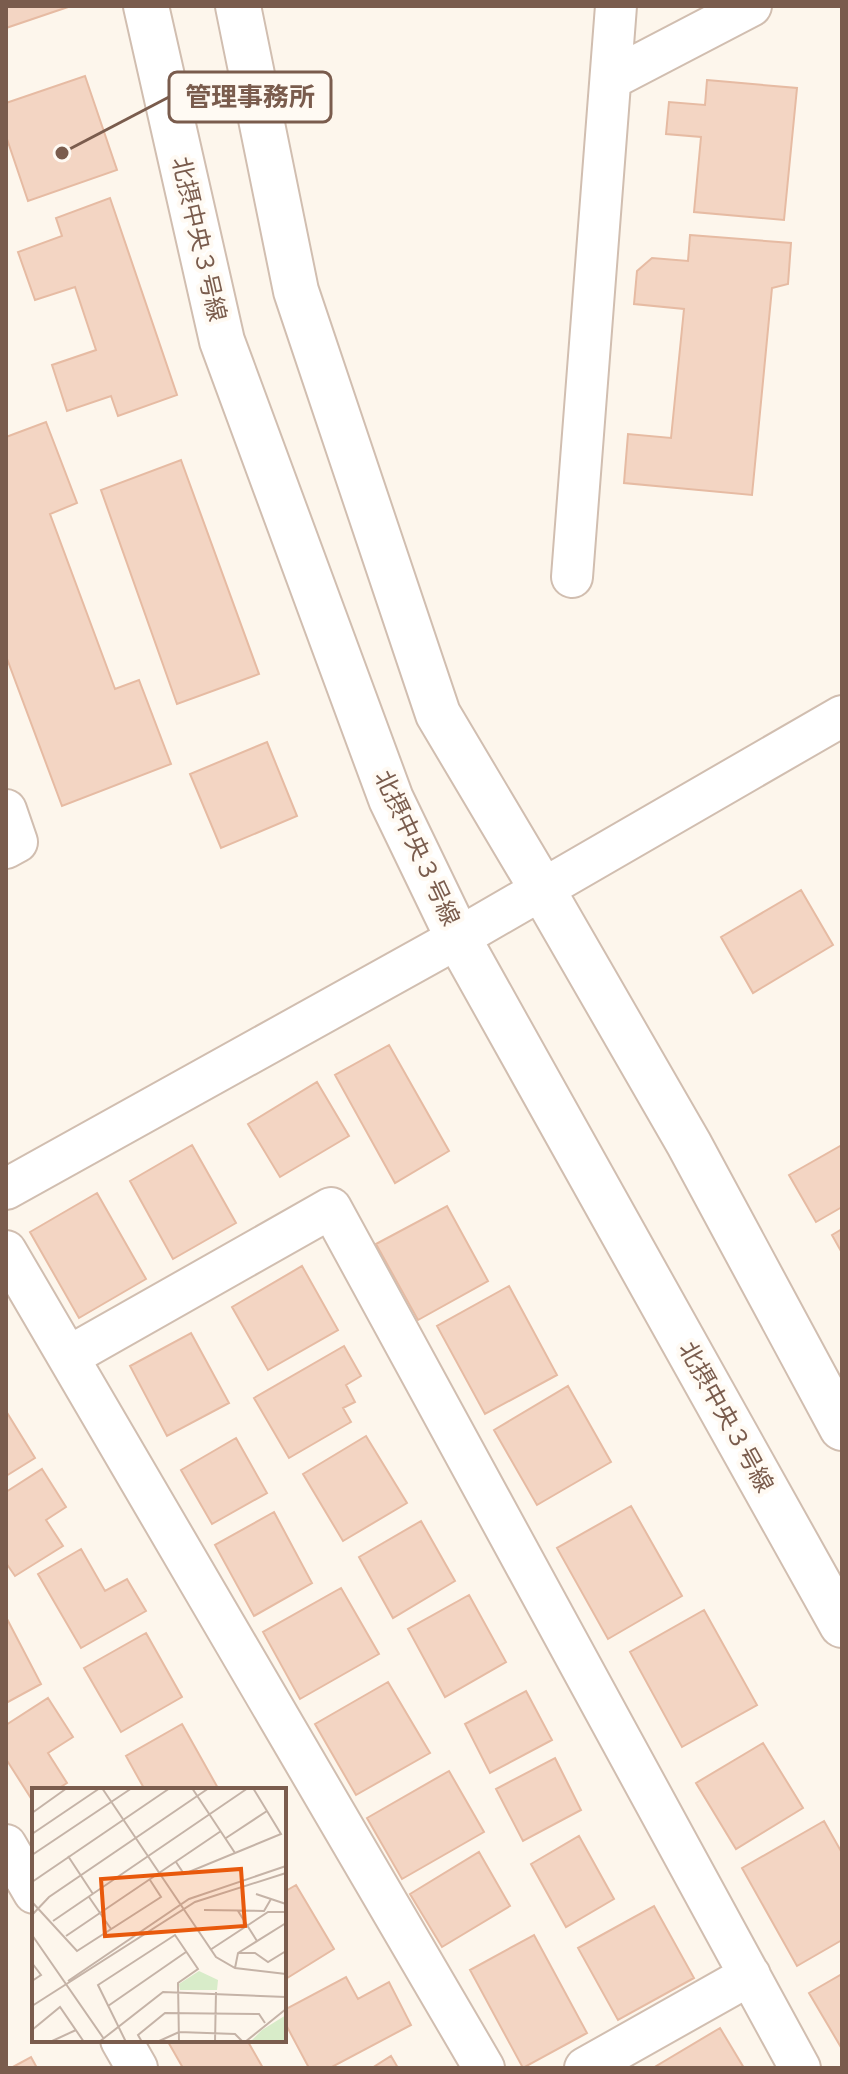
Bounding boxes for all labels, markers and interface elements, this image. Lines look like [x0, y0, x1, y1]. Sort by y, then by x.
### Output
callout: 管理事務所 [169, 72, 331, 122]
text: 管理事務所 [185, 81, 315, 113]
street label: 北摂中央３号線 [166, 154, 233, 324]
street label: 北摂中央３号線 [369, 766, 466, 930]
street label: 北摂中央３号線 [673, 1336, 780, 1497]
inset map [32, 1788, 286, 2042]

